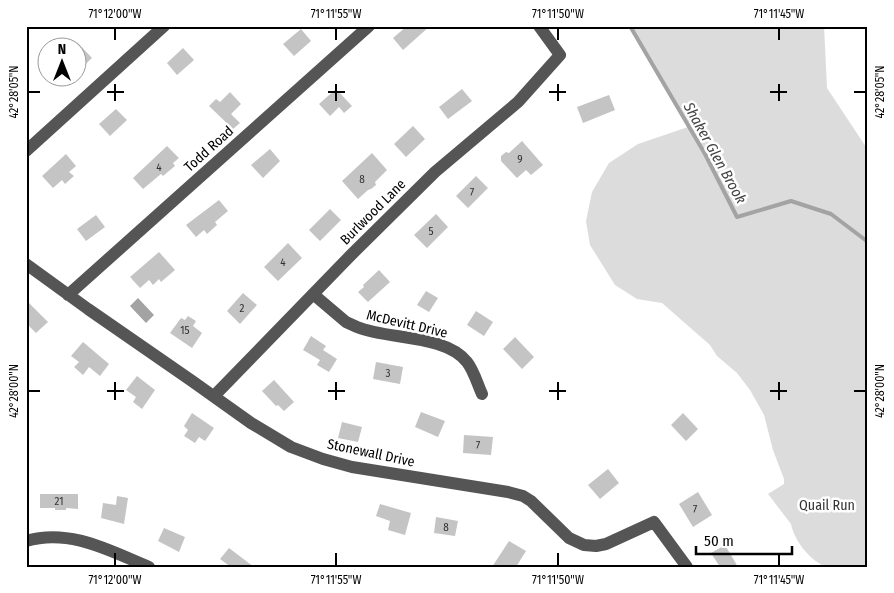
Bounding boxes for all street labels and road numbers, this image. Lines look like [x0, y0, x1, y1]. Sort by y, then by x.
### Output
street label: Todd Road [181, 122, 237, 176]
street label: Burlwood Lane [337, 176, 409, 248]
street label: McDevitt Drive [365, 306, 449, 342]
street label: Stonewall Drive [326, 435, 416, 471]

